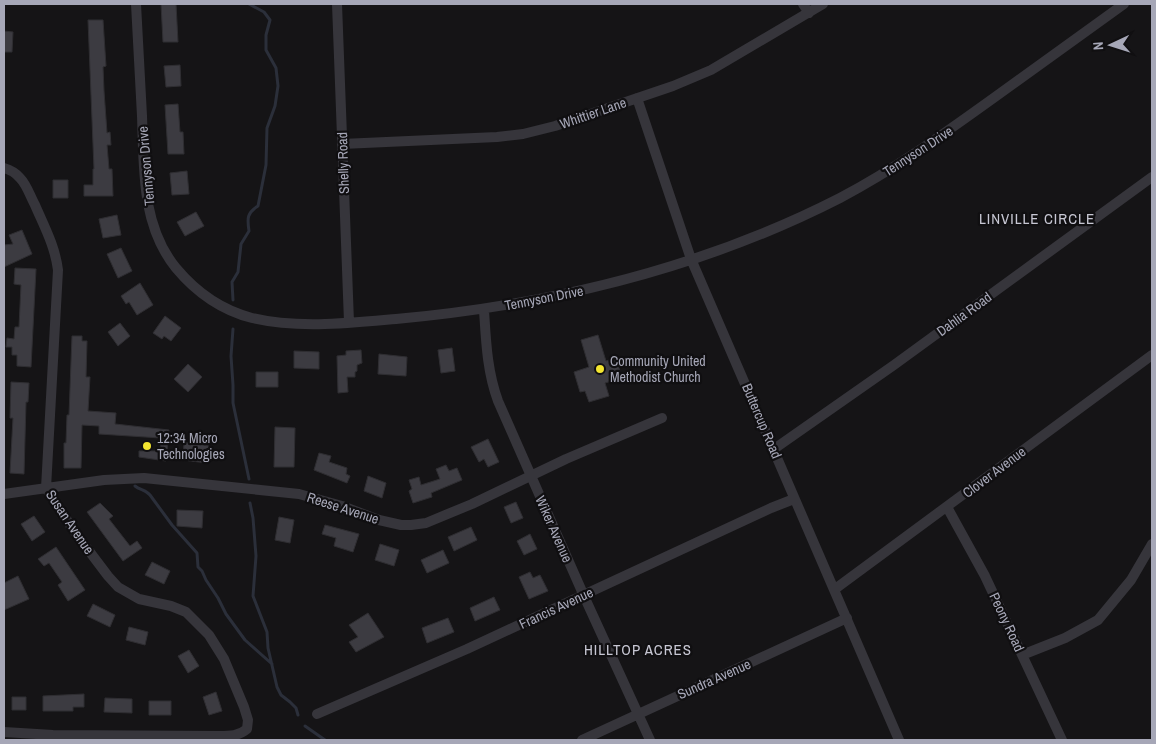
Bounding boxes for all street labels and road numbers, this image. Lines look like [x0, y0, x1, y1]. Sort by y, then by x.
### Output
street label: Whittier Lane [557, 93, 629, 133]
street label: Tennyson Drive [880, 122, 956, 180]
street label: Tennyson Drive [134, 125, 158, 207]
street label: Shelly Road [333, 132, 353, 194]
street label: Tennyson Drive [503, 282, 585, 314]
street label: Dahlia Road [933, 288, 995, 340]
street label: Buttercup Road [738, 381, 786, 461]
street label: Clover Avenue [959, 442, 1029, 502]
street label: Susan Avenue [42, 486, 98, 558]
street label: Reese Avenue [305, 488, 381, 528]
street label: Wiker Avenue [531, 493, 577, 565]
street label: Francis Avenue [516, 583, 596, 633]
street label: Peony Road [985, 590, 1029, 654]
street label: Sundra Avenue [675, 655, 753, 703]

